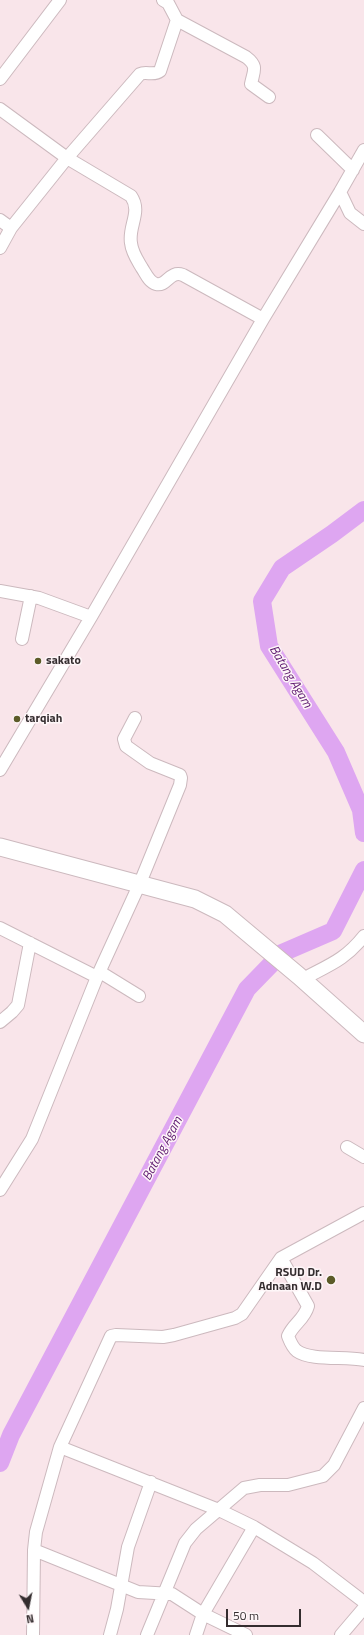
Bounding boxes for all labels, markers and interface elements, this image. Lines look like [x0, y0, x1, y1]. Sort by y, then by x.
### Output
water label: Batang Agam [265, 643, 315, 711]
place label: sakato [46, 654, 81, 668]
marker: sakato [33, 656, 43, 666]
place label: tarqiah [25, 712, 62, 726]
marker: tarqiah [12, 714, 22, 724]
water label: Batang Agam [140, 1115, 186, 1183]
place label: RSUD Dr. Adnaan W.D [259, 1266, 322, 1294]
marker: RSUD Dr. Adnaan W.D [325, 1274, 337, 1286]
north arrow [8, 1587, 48, 1627]
scale bar [228, 1601, 303, 1627]
text: 50 m [233, 1606, 259, 1625]
text: N [25, 1610, 35, 1627]

